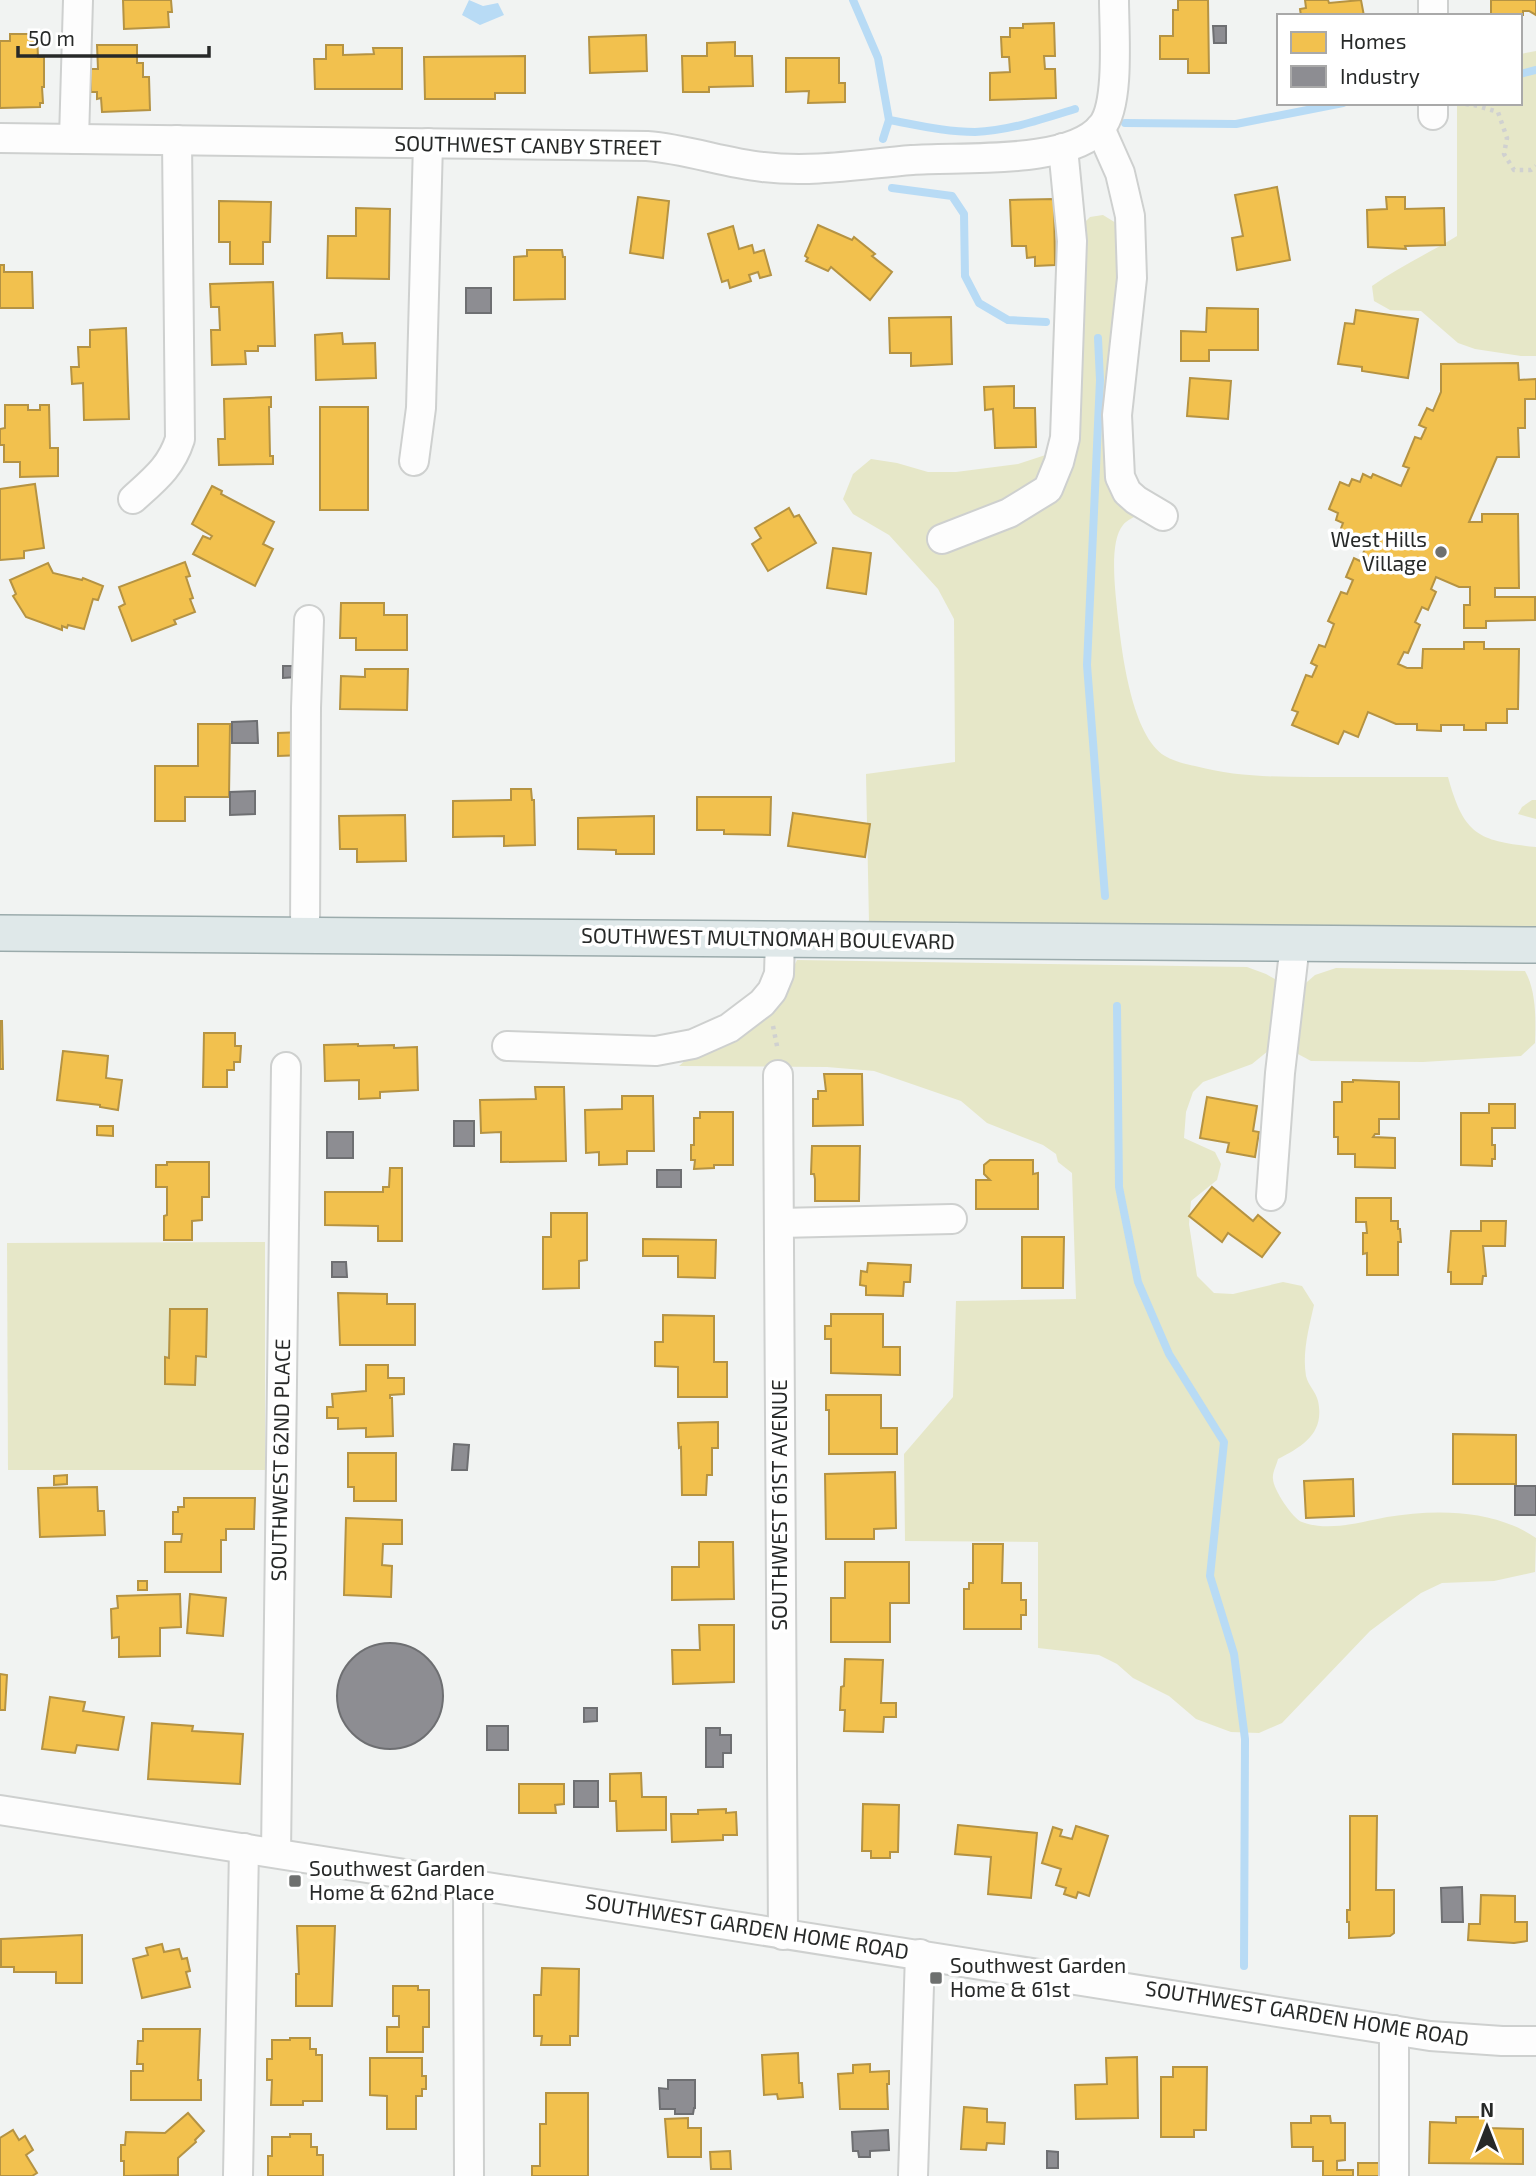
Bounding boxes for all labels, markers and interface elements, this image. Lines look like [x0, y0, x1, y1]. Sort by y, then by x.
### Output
scale bar [18, 14, 208, 58]
legend [1277, 14, 1522, 105]
text: 50 m [28, 25, 75, 50]
text: Homes [1340, 28, 1406, 53]
text: Industry [1340, 63, 1420, 88]
street label: SOUTHWEST CANBY STREET [394, 130, 662, 159]
place label: West Hills Village [1330, 526, 1427, 575]
marker: West Hills Village [1433, 544, 1449, 560]
street label: SOUTHWEST MULTNOMAH BOULEVARD [581, 922, 955, 953]
street label: SOUTHWEST 62ND PLACE [265, 1338, 294, 1582]
street label: SOUTHWEST 61ST AVENUE [766, 1379, 791, 1631]
place label: Southwest Garden Home & 62nd Place [309, 1855, 494, 1904]
marker: Southwest Garden Home & 62nd Place [287, 1873, 303, 1889]
street label: SOUTHWEST GARDEN HOME ROAD [584, 1888, 911, 1963]
place label: Southwest Garden Home & 61st [950, 1952, 1126, 2001]
marker: Southwest Garden Home & 61st [928, 1970, 944, 1986]
street label: SOUTHWEST GARDEN HOME ROAD [1144, 1975, 1471, 2050]
north arrow [1452, 2092, 1522, 2162]
text: N [1480, 2098, 1494, 2121]

